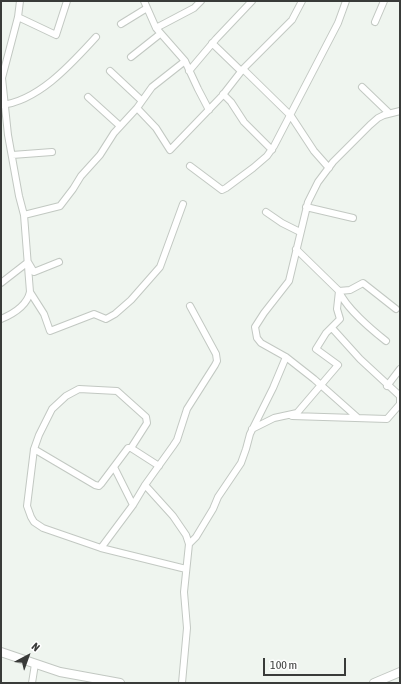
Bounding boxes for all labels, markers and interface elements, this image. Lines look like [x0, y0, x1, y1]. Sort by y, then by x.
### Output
north arrow [8, 636, 48, 676]
text: N [29, 640, 42, 654]
scale bar [265, 650, 348, 676]
text: 100 m [270, 658, 297, 672]

